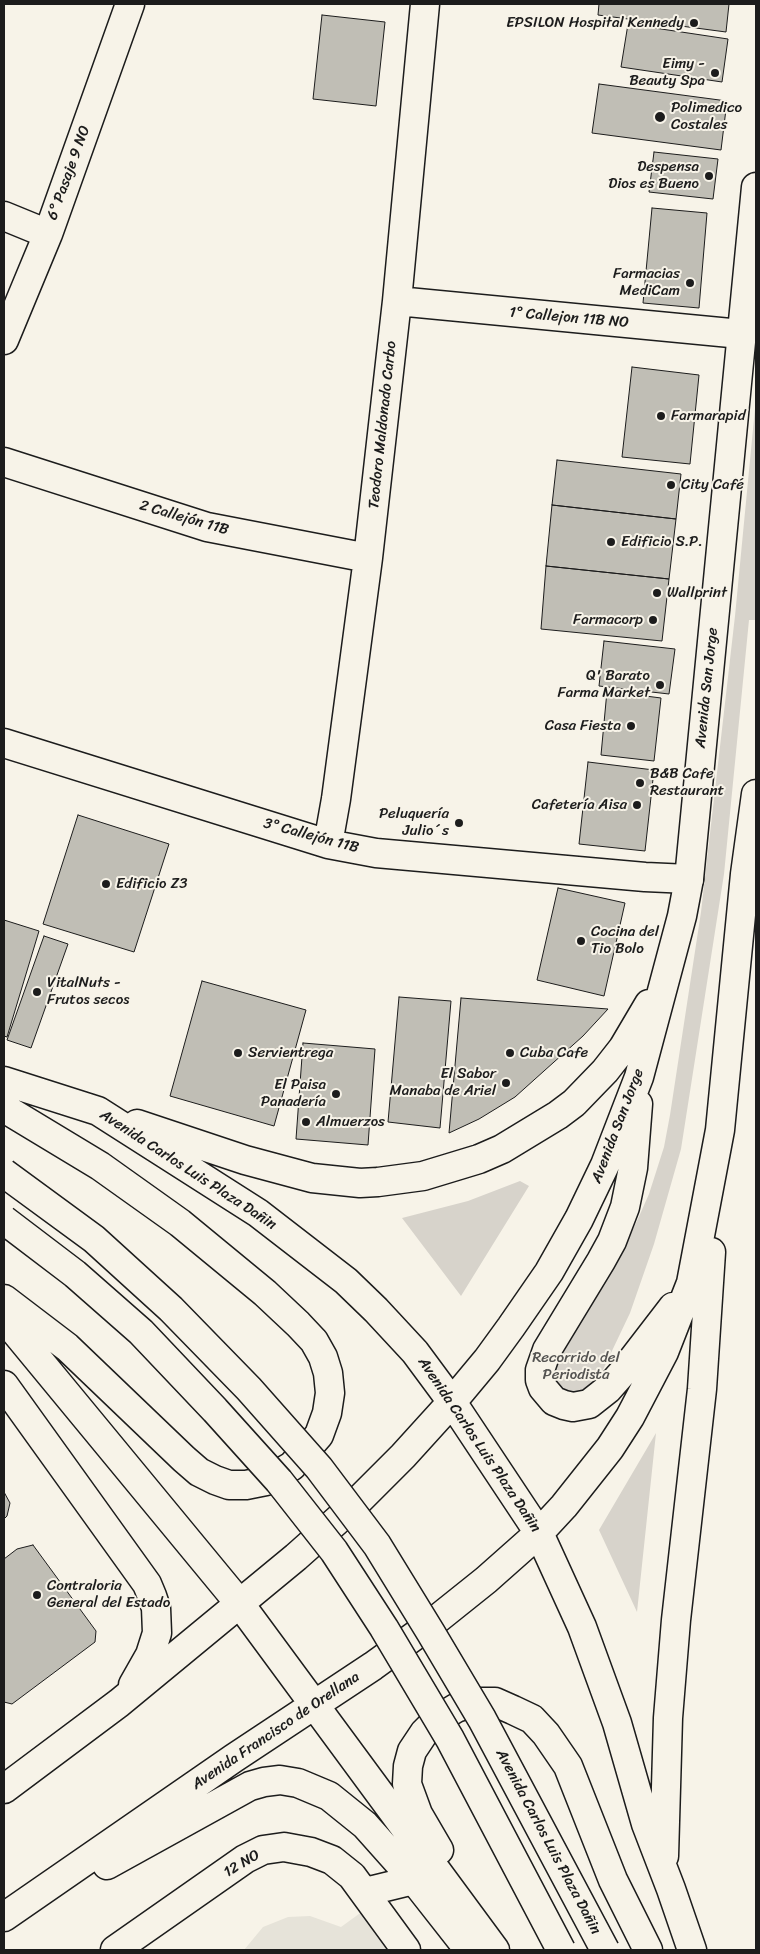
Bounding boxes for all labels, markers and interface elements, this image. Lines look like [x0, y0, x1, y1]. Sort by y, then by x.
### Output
place label: EPSILON Hospital Kennedy [506, 14, 684, 32]
marker: EPSILON Hospital Kennedy [688, 17, 700, 29]
place label: Eimy - Beauty Spa [629, 55, 705, 90]
marker: Eimy - Beauty Spa [709, 67, 721, 79]
place label: Polimedico Costales [671, 99, 742, 134]
marker: Polimedico Costales [653, 110, 667, 124]
street label: 6° Pasaje 9 NO [44, 123, 94, 223]
place label: Despensa Dios es Bueno [608, 158, 699, 193]
marker: Despensa Dios es Bueno [703, 170, 715, 182]
place label: Farmacias MediCam [613, 265, 680, 300]
marker: Farmacias MediCam [684, 277, 696, 289]
street label: 1° Callejon 11B NO [508, 304, 630, 332]
street label: Teodoro Maldonado Carbo [365, 340, 401, 510]
place label: Farmarapid [671, 407, 746, 425]
marker: Farmarapid [655, 410, 667, 422]
place label: City Café [681, 476, 744, 494]
marker: City Café [665, 479, 677, 491]
street label: 2 Callejón 11B [137, 497, 231, 539]
place label: Edificio S.P. [621, 533, 703, 551]
marker: Edificio S.P. [605, 536, 617, 548]
place label: Wallprint [667, 584, 727, 602]
marker: Wallprint [651, 587, 663, 599]
place label: Farmacorp [573, 611, 643, 629]
marker: Farmacorp [647, 614, 659, 626]
street label: Avenida San Jorge [692, 627, 722, 749]
place label: Q' Barato Farma Market [558, 667, 650, 702]
marker: Q' Barato Farma Market [654, 679, 666, 691]
place label: Casa Fiesta [545, 717, 621, 735]
marker: Casa Fiesta [625, 720, 637, 732]
place label: B&B Cafe Restaurant [650, 765, 724, 800]
marker: B&B Cafe Restaurant [634, 777, 646, 789]
place label: Cafetería Aisa [532, 796, 627, 814]
marker: Cafetería Aisa [631, 799, 643, 811]
place label: Peluquería Julio´s [379, 805, 449, 840]
street label: 3° Callejón 11B [261, 815, 361, 857]
marker: Peluquería Julio´s [453, 817, 465, 829]
place label: Edificio Z3 [116, 875, 188, 893]
marker: Edificio Z3 [100, 878, 112, 890]
place label: Cocina del Tio Bolo [591, 923, 659, 958]
marker: Cocina del Tio Bolo [575, 935, 587, 947]
place label: VitalNuts - Frutos secos [47, 974, 129, 1009]
marker: VitalNuts - Frutos secos [31, 986, 43, 998]
place label: Servientrega [248, 1044, 333, 1062]
place label: Cuba Cafe [520, 1044, 588, 1062]
marker: Servientrega [232, 1047, 244, 1059]
marker: Cuba Cafe [504, 1047, 516, 1059]
place label: El Sabor Manaba de Ariel [390, 1065, 496, 1100]
street label: Avenida San Jorge [588, 1066, 648, 1186]
place label: El Paisa Panadería [261, 1076, 326, 1111]
marker: El Sabor Manaba de Ariel [500, 1077, 512, 1089]
marker: El Paisa Panadería [330, 1088, 342, 1100]
street label: Avenida Carlos Luis Plaza Dañin [96, 1106, 280, 1234]
place label: Almuerzos [316, 1113, 385, 1131]
marker: Almuerzos [300, 1116, 312, 1128]
park label: Recorrido del Periodista [532, 1349, 620, 1384]
street label: Avenida Carlos Luis Plaza Dañin [414, 1354, 544, 1536]
place label: Contraloria General del Estado [47, 1577, 170, 1612]
marker: Contraloria General del Estado [31, 1589, 43, 1601]
street label: Avenida Francisco de Orellana [189, 1668, 363, 1794]
street label: Avenida Carlos Luis Plaza Dañin [491, 1746, 605, 1938]
street label: 12 NO [221, 1846, 263, 1882]

